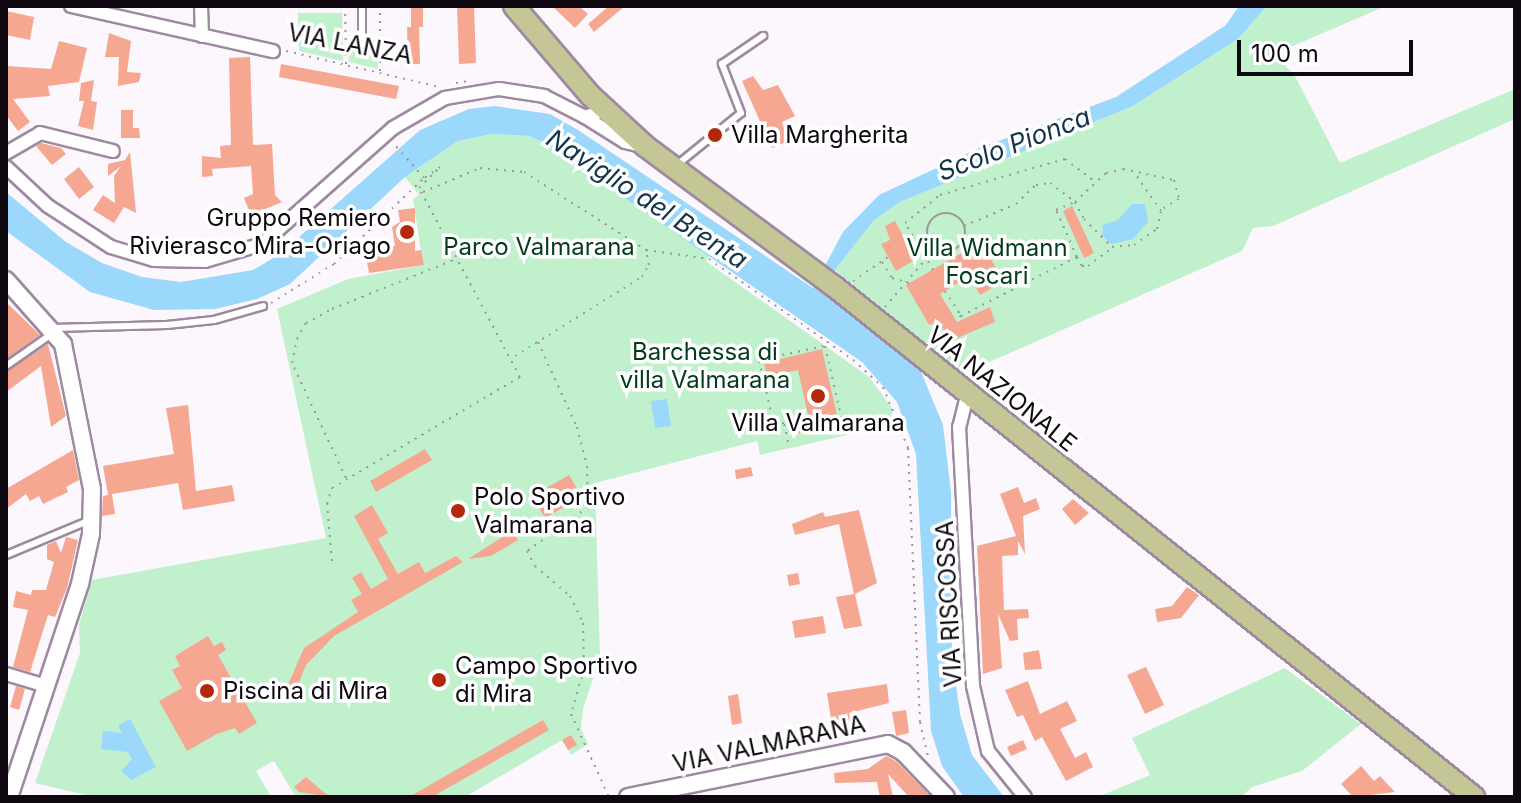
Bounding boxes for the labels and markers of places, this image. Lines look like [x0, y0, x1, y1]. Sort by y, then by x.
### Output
place label: Villa Margherita [731, 121, 909, 149]
marker: Villa Margherita [706, 126, 724, 144]
place label: Gruppo Remiero Rivierasco Mira-Oriago [129, 204, 391, 260]
marker: Gruppo Remiero Rivierasco Mira-Oriago [398, 223, 416, 241]
marker: Villa Valmarana [809, 387, 827, 405]
place label: Villa Valmarana [731, 409, 905, 437]
place label: Polo Sportivo Valmarana [474, 483, 626, 539]
marker: Polo Sportivo Valmarana [449, 502, 467, 520]
place label: Campo Sportivo di Mira [455, 652, 638, 708]
marker: Campo Sportivo di Mira [430, 671, 448, 689]
place label: Piscina di Mira [223, 677, 388, 705]
marker: Piscina di Mira [198, 682, 216, 700]

